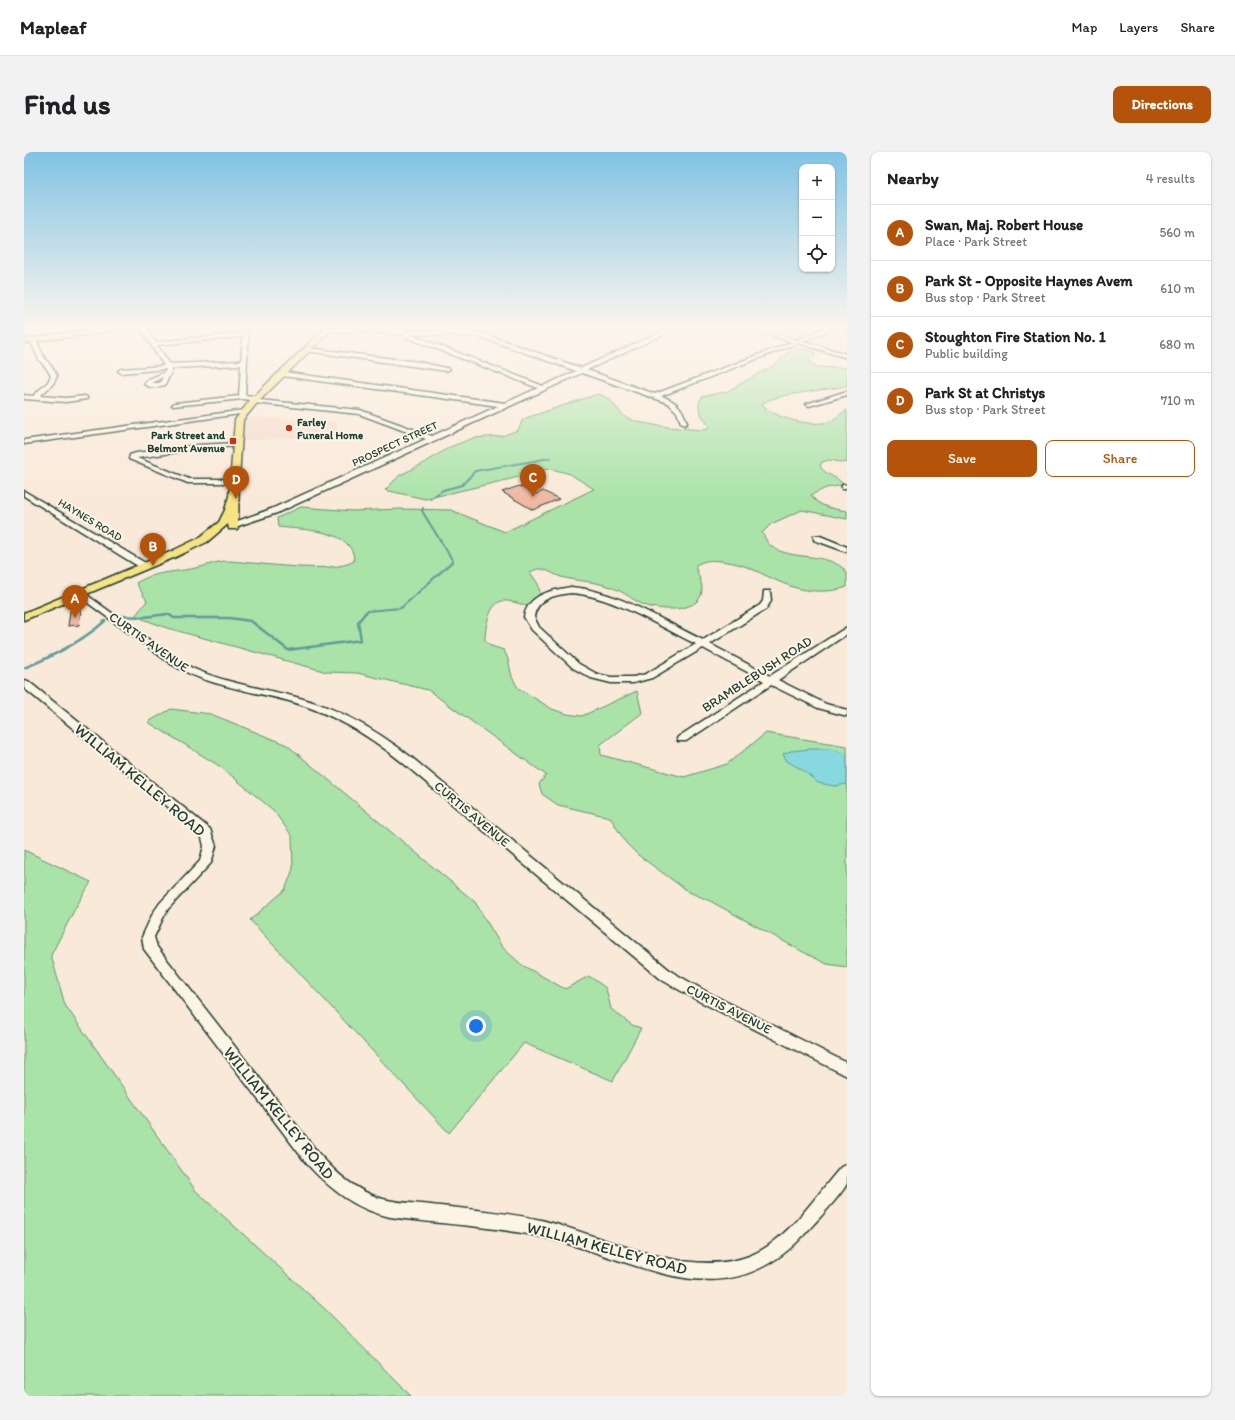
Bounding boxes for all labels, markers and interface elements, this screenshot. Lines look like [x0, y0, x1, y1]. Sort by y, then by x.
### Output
text: Mapleaf [20, 16, 86, 39]
text: Map [1072, 19, 1097, 36]
text: Layers [1119, 19, 1158, 36]
text: Share [1180, 19, 1215, 36]
button: Directions [1113, 86, 1211, 123]
text: Find us [24, 87, 111, 121]
map controls [799, 164, 835, 272]
button: + [799, 164, 835, 200]
text: Nearby [887, 168, 939, 188]
text: 4 results [1146, 171, 1195, 186]
button: − [799, 200, 835, 236]
text: Swan, Maj. Robert House [925, 216, 1083, 234]
text: A [896, 225, 904, 240]
text: 560 m [1159, 225, 1195, 240]
text: Place · Park Street [925, 234, 1027, 249]
button: locate [799, 236, 835, 272]
text: Park St - Opposite Haynes Avem [925, 272, 1133, 290]
text: B [896, 281, 904, 296]
text: 610 m [1160, 281, 1195, 296]
text: Bus stop · Park Street [925, 290, 1046, 305]
text: Stoughton Fire Station No. 1 [925, 328, 1106, 346]
text: C [896, 337, 904, 352]
text: 680 m [1159, 337, 1195, 352]
text: Public building [925, 346, 1008, 361]
text: Park St at Christys [925, 384, 1045, 402]
text: D [896, 393, 904, 408]
text: 710 m [1161, 393, 1195, 408]
text: Bus stop · Park Street [925, 402, 1046, 417]
place label: Farley Funeral Home [297, 416, 363, 442]
street label: PROSPECT STREET [350, 418, 441, 470]
marker: Farley Funeral Home [284, 423, 294, 433]
place label: Park Street and Belmont Avenue [147, 429, 226, 455]
marker: Park Street and Belmont Avenue [228, 436, 238, 446]
button: Save [887, 440, 1037, 477]
button: Share [1045, 440, 1195, 477]
pin: C [520, 464, 546, 497]
pin: D [223, 466, 249, 499]
street label: HAYNES ROAD [56, 496, 124, 544]
pin: B [140, 533, 166, 566]
pin: A [62, 585, 88, 618]
street label: CURTIS AVENUE [106, 609, 192, 675]
street label: BRAMBLEBUSH ROAD [699, 633, 815, 715]
street label: WILLIAM KELLEY ROAD [71, 720, 210, 841]
street label: CURTIS AVENUE [431, 778, 513, 850]
street label: CURTIS AVENUE [684, 981, 774, 1037]
your location [466, 1016, 486, 1036]
street label: WILLIAM KELLEY ROAD [220, 1043, 339, 1184]
street label: WILLIAM KELLEY ROAD [525, 1217, 690, 1279]

